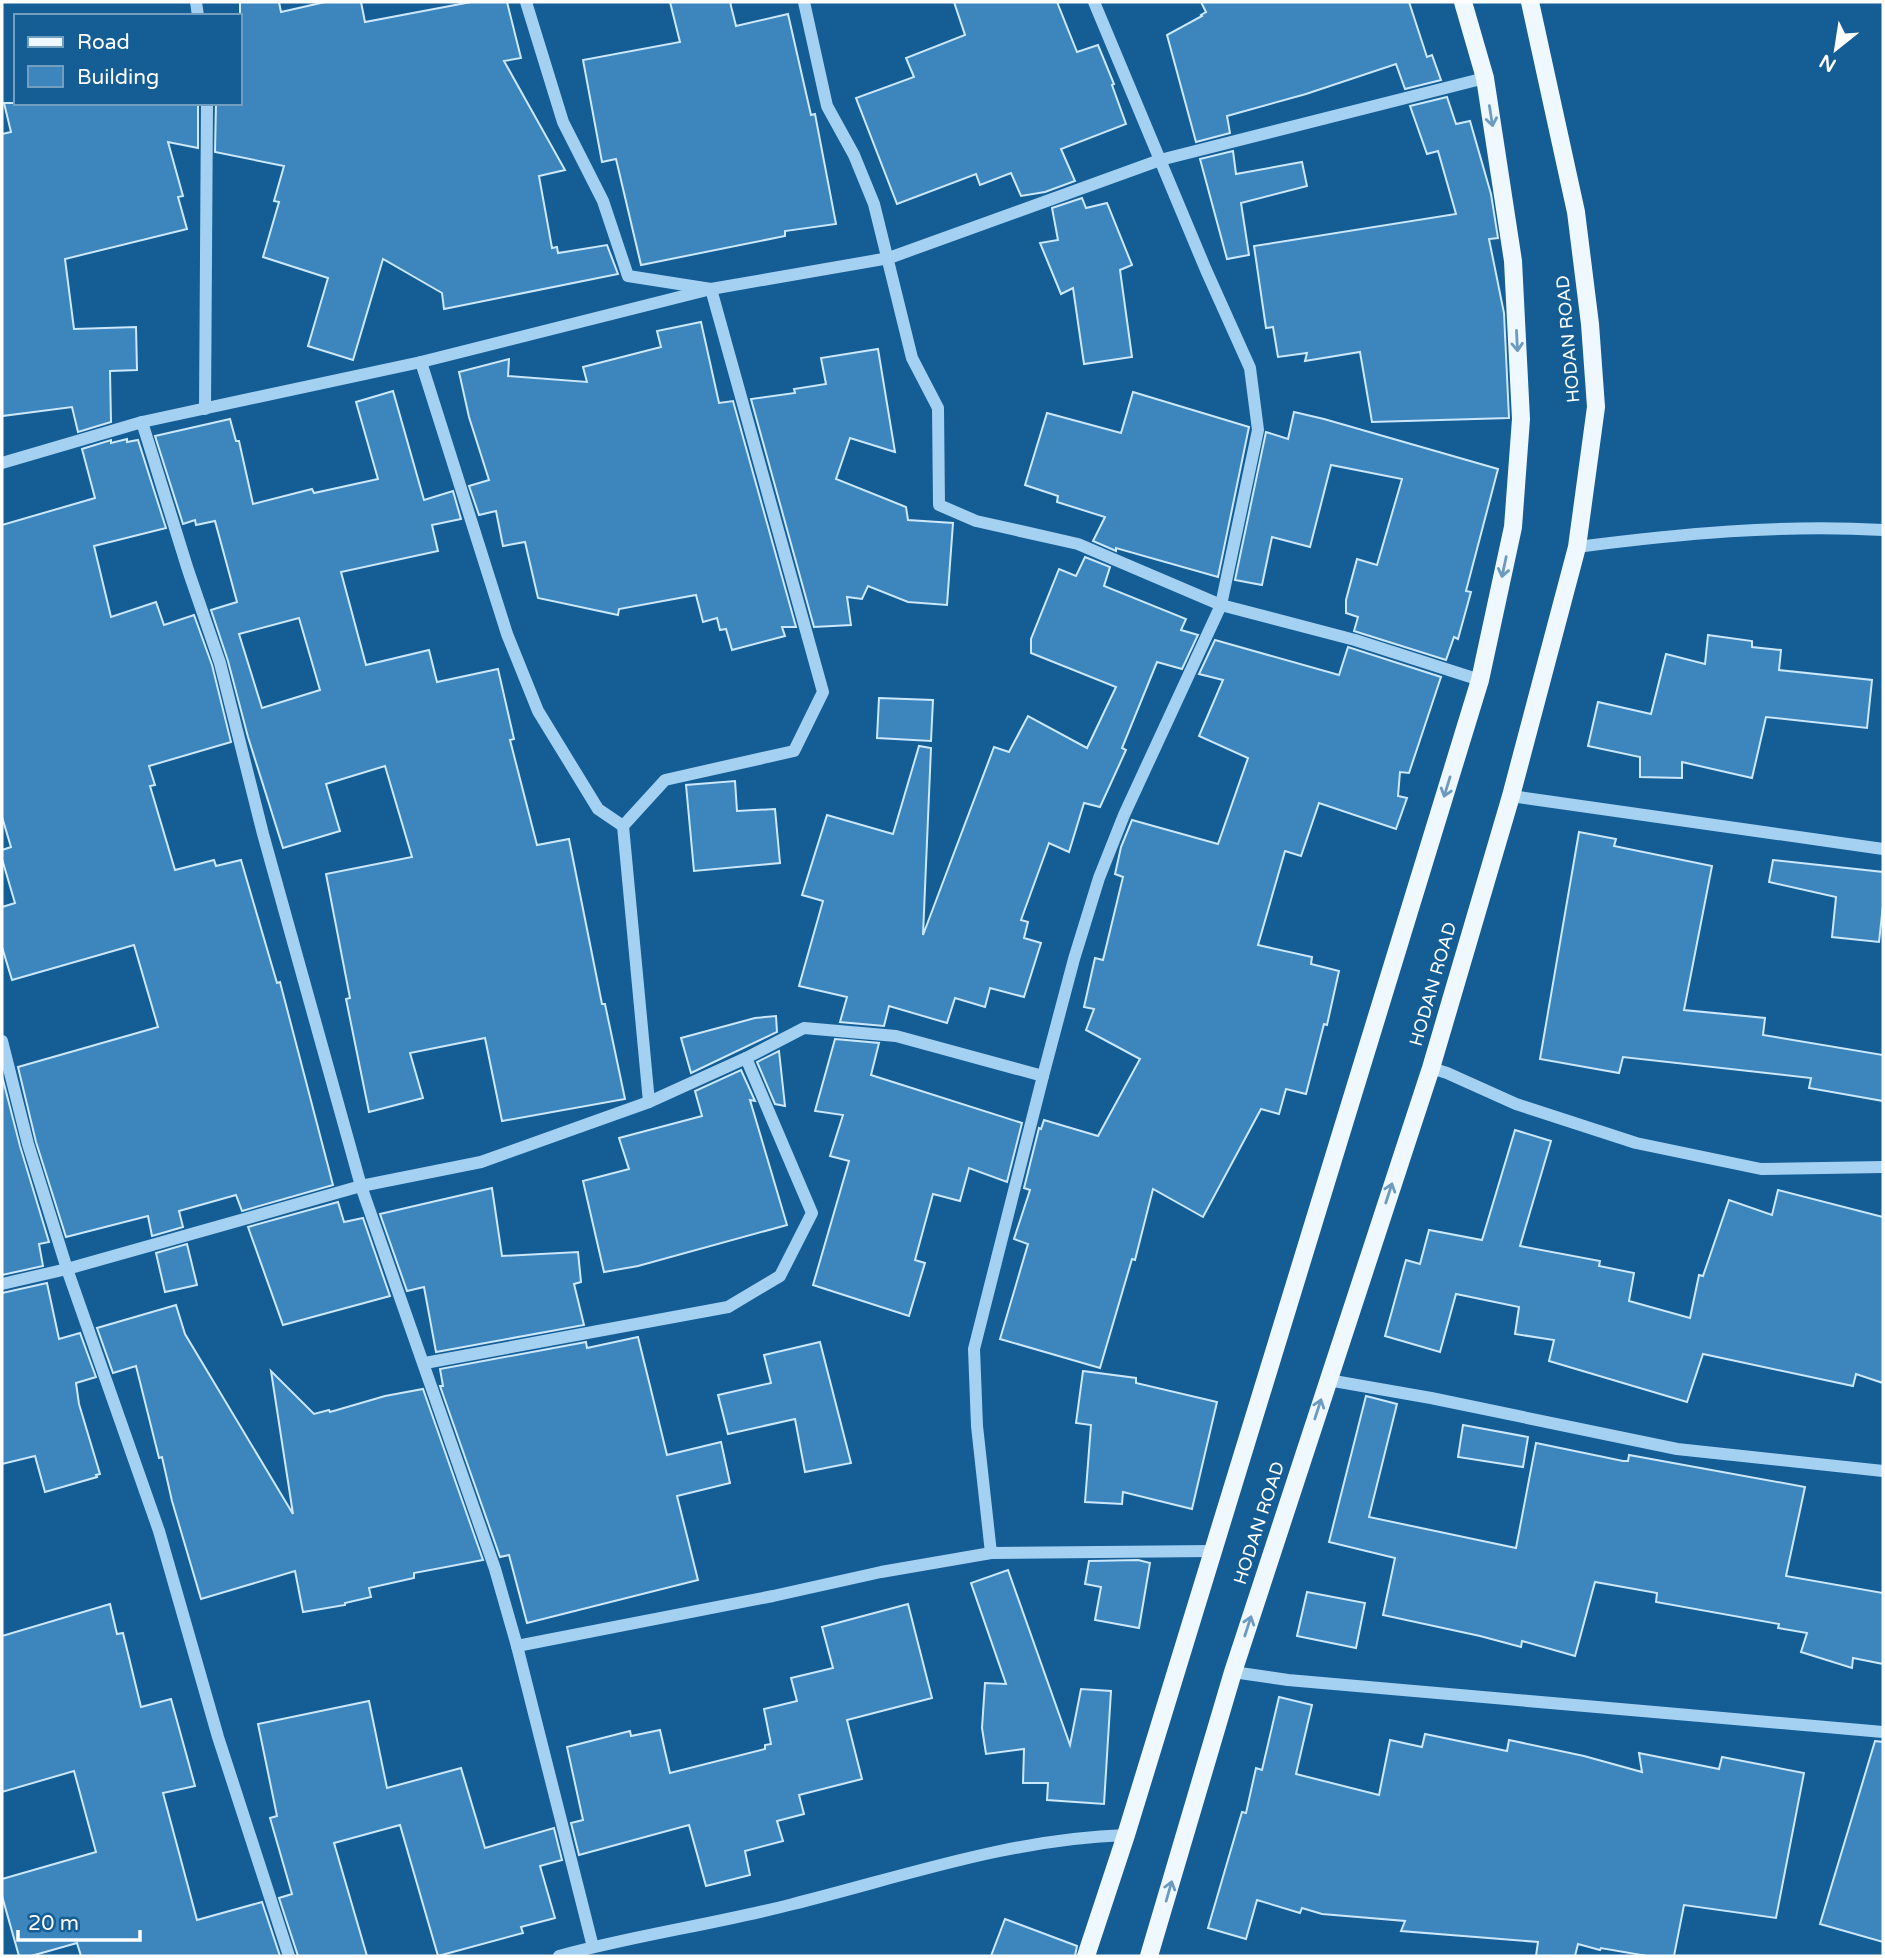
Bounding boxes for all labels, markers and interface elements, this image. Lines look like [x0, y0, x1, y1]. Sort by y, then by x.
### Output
legend [14, 14, 242, 105]
north arrow [1801, 14, 1871, 84]
text: Road [77, 30, 130, 55]
text: N [1816, 50, 1840, 76]
text: Building [77, 65, 159, 90]
one-way arrow [1485, 104, 1498, 126]
street label: HODAN ROAD [1551, 274, 1585, 404]
one-way arrow [1511, 329, 1524, 352]
one-way arrow [1497, 555, 1511, 578]
one-way arrow [1440, 776, 1453, 798]
street label: HODAN ROAD [1405, 919, 1461, 1049]
one-way arrow [1384, 1183, 1396, 1205]
one-way arrow [1313, 1399, 1325, 1421]
street label: HODAN ROAD [1229, 1459, 1289, 1587]
one-way arrow [1243, 1615, 1256, 1637]
one-way arrow [1163, 1880, 1176, 1902]
scale bar [18, 1898, 140, 1942]
text: 20 m [28, 1911, 79, 1936]

